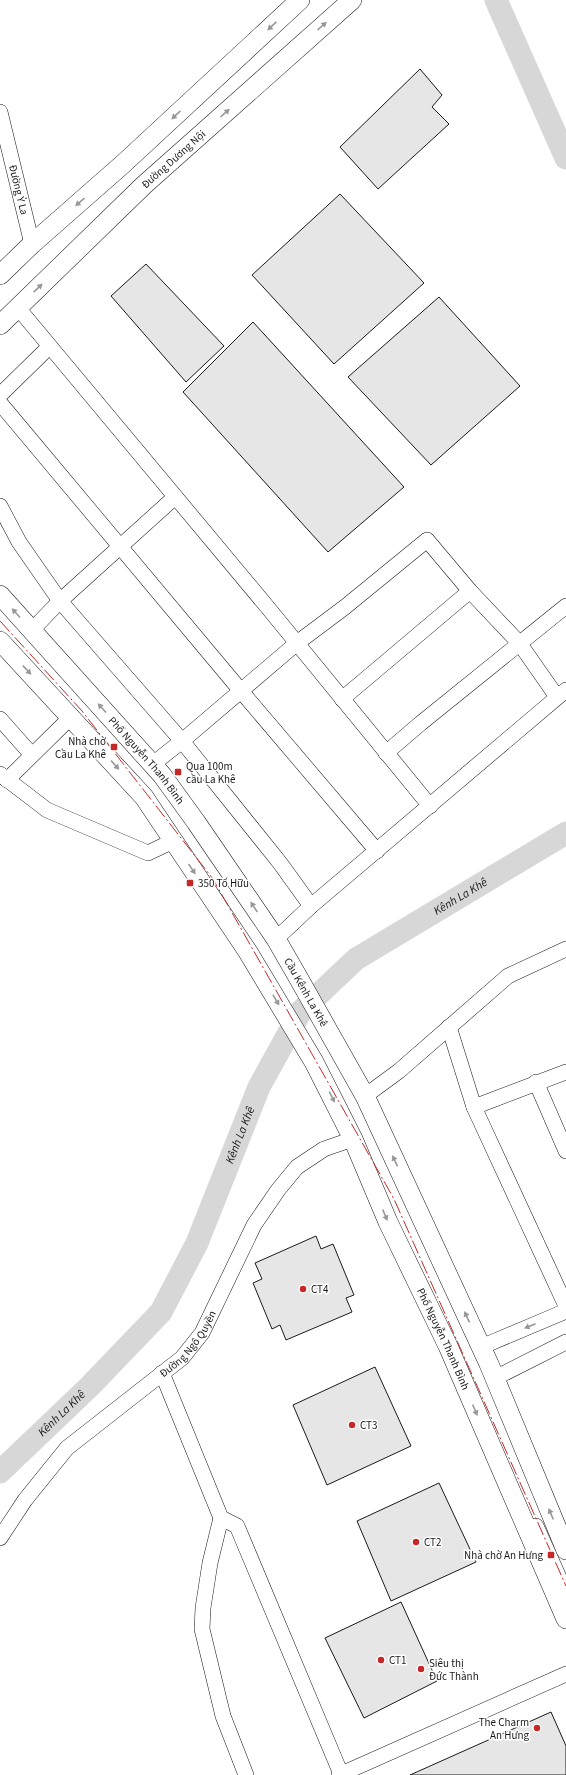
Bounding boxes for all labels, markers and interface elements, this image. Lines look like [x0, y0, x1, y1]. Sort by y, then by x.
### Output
one-way arrow [267, 22, 277, 31]
one-way arrow [317, 22, 328, 31]
one-way arrow [220, 108, 230, 118]
one-way arrow [172, 110, 181, 119]
street label: Đường Dương Nội [138, 126, 209, 192]
street label: Đường Ỷ La [6, 163, 32, 216]
one-way arrow [75, 197, 85, 207]
one-way arrow [34, 284, 43, 293]
one-way arrow [12, 608, 21, 617]
one-way arrow [22, 665, 32, 675]
one-way arrow [97, 703, 107, 713]
street label: Phố Nguyễn Thanh Bình [105, 713, 188, 807]
place label: Nhà chờ Cầu La Khê [55, 734, 107, 762]
marker: Nhà chờ Cầu La Khê [109, 742, 119, 752]
place label: Qua 100m cầu La Khê [186, 759, 236, 787]
one-way arrow [110, 761, 119, 770]
marker: Qua 100m cầu La Khê [173, 767, 183, 777]
one-way arrow [188, 864, 196, 875]
water label: Kênh La Khê [430, 873, 491, 919]
place label: 350 Tố Hữu [198, 876, 249, 891]
marker: 350 Tố Hữu [185, 878, 195, 888]
one-way arrow [250, 902, 258, 912]
street label: Cầu Kênh La Khê [281, 955, 332, 1030]
one-way arrow [272, 995, 280, 1005]
one-way arrow [329, 1091, 335, 1103]
water label: Kênh La Khê [221, 1104, 259, 1166]
one-way arrow [392, 1155, 398, 1167]
one-way arrow [383, 1210, 389, 1222]
place label: CT4 [311, 1282, 329, 1297]
marker: CT4 [298, 1284, 308, 1294]
street label: Phố Nguyễn Thanh Bình [413, 1285, 474, 1392]
street label: Đường Ngô Quyền [156, 1308, 219, 1381]
one-way arrow [464, 1311, 471, 1323]
one-way arrow [524, 1324, 536, 1330]
water label: Kênh La Khê [34, 1386, 89, 1440]
one-way arrow [472, 1404, 478, 1415]
place label: CT3 [360, 1418, 377, 1433]
marker: CT3 [347, 1420, 357, 1430]
one-way arrow [548, 1509, 554, 1520]
place label: CT2 [424, 1535, 441, 1550]
marker: CT2 [411, 1537, 421, 1547]
place label: Nhà chờ An Hưng [464, 1548, 543, 1563]
marker: Nhà chờ An Hưng [546, 1550, 556, 1560]
place label: CT1 [389, 1653, 406, 1668]
marker: CT1 [376, 1655, 386, 1665]
place label: Siêu thị Đức Thành [429, 1656, 479, 1684]
marker: Siêu thị Đức Thành [416, 1664, 426, 1674]
place label: The Charm An Hưng [479, 1715, 529, 1743]
marker: The Charm An Hưng [532, 1723, 542, 1733]

